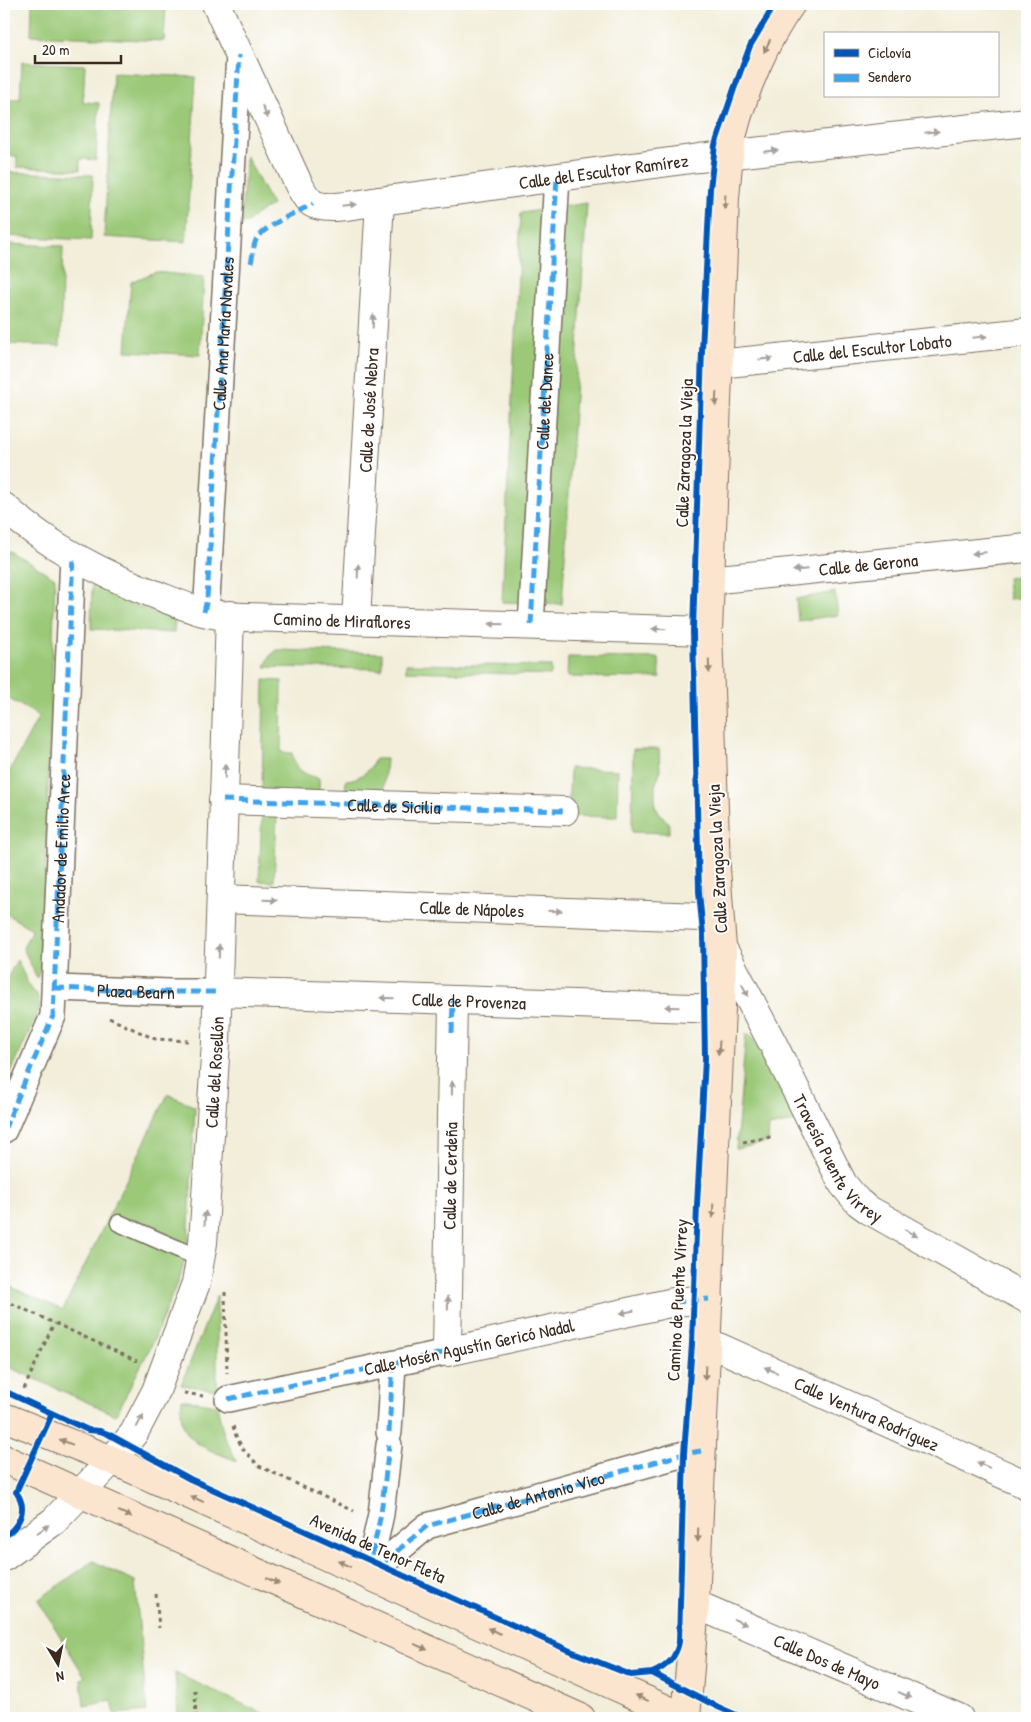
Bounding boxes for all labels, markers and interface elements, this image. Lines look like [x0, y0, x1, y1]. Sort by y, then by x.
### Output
scale bar [35, 32, 121, 64]
legend [824, 32, 998, 98]
text: 20 m [42, 39, 69, 60]
one-way arrow [763, 39, 771, 53]
text: Ciclovía [868, 42, 911, 63]
text: Sendero [868, 66, 911, 87]
one-way arrow [261, 105, 269, 119]
one-way arrow [925, 128, 941, 136]
street label: Calle del Escultor Ramírez [517, 147, 690, 195]
one-way arrow [763, 147, 779, 155]
one-way arrow [721, 194, 729, 210]
one-way arrow [342, 201, 358, 209]
street label: Calle Ana María Navales [206, 256, 240, 411]
one-way arrow [370, 313, 378, 329]
street label: Calle del Escultor Lobato [792, 327, 953, 369]
one-way arrow [972, 333, 988, 341]
street label: Calle de José Nebra [352, 347, 384, 473]
street label: Calle del Dance [529, 352, 559, 451]
one-way arrow [758, 355, 774, 363]
street label: Calle Zaragoza la Vieja [669, 378, 699, 528]
one-way arrow [712, 391, 720, 407]
street label: Calle de Gerona [817, 547, 919, 581]
one-way arrow [970, 549, 986, 557]
one-way arrow [355, 563, 363, 579]
one-way arrow [791, 567, 807, 575]
street label: Camino de Miraflores [273, 605, 411, 634]
one-way arrow [488, 620, 504, 628]
one-way arrow [651, 625, 667, 633]
one-way arrow [705, 658, 713, 674]
one-way arrow [221, 762, 229, 778]
street label: Andador de Emilio Arce [45, 773, 76, 923]
street label: Calle Zaragoza la Vieja [701, 784, 733, 934]
street label: Calle de Sicilia [347, 792, 441, 820]
street label: Calle de Nápoles [419, 894, 525, 923]
one-way arrow [262, 897, 278, 905]
one-way arrow [547, 908, 563, 916]
one-way arrow [215, 942, 223, 958]
street label: Plaza Bearn [97, 977, 175, 1005]
one-way arrow [741, 983, 749, 998]
street label: Calle de Provenza [411, 986, 527, 1015]
one-way arrow [379, 994, 395, 1002]
one-way arrow [664, 1003, 680, 1011]
street label: Calle del Rosellón [198, 1016, 229, 1129]
one-way arrow [714, 1041, 722, 1057]
one-way arrow [448, 1080, 456, 1096]
street label: Travesía Puente Virrey [787, 1090, 888, 1228]
street label: Calle de Cerdeña [437, 1122, 463, 1230]
one-way arrow [708, 1203, 716, 1219]
one-way arrow [202, 1210, 210, 1226]
street label: Camino de Puente Virrey [660, 1218, 694, 1382]
one-way arrow [904, 1229, 918, 1238]
one-way arrow [444, 1295, 452, 1311]
one-way arrow [619, 1308, 634, 1316]
street label: Calle Mosén Agustín Gericó Nadal [362, 1312, 577, 1382]
one-way arrow [701, 1365, 709, 1381]
one-way arrow [764, 1366, 778, 1374]
street label: Calle Ventura Rodríguez [790, 1370, 944, 1457]
one-way arrow [136, 1414, 145, 1428]
one-way arrow [58, 1438, 73, 1446]
one-way arrow [976, 1461, 990, 1469]
street label: Calle de Antonio Vico [469, 1464, 607, 1525]
one-way arrow [190, 1494, 204, 1502]
street label: Avenida de Tenor Fleta [306, 1507, 450, 1589]
one-way arrow [118, 1510, 132, 1518]
one-way arrow [36, 1523, 49, 1534]
one-way arrow [694, 1528, 702, 1544]
one-way arrow [338, 1560, 352, 1568]
one-way arrow [266, 1577, 280, 1585]
one-way arrow [733, 1619, 747, 1627]
one-way arrow [487, 1626, 501, 1634]
street label: Calle Dos de Mayo [770, 1627, 884, 1695]
north arrow [32, 1640, 82, 1690]
one-way arrow [414, 1643, 428, 1651]
text: N [54, 1667, 66, 1687]
one-way arrow [898, 1691, 912, 1699]
one-way arrow [635, 1693, 649, 1701]

